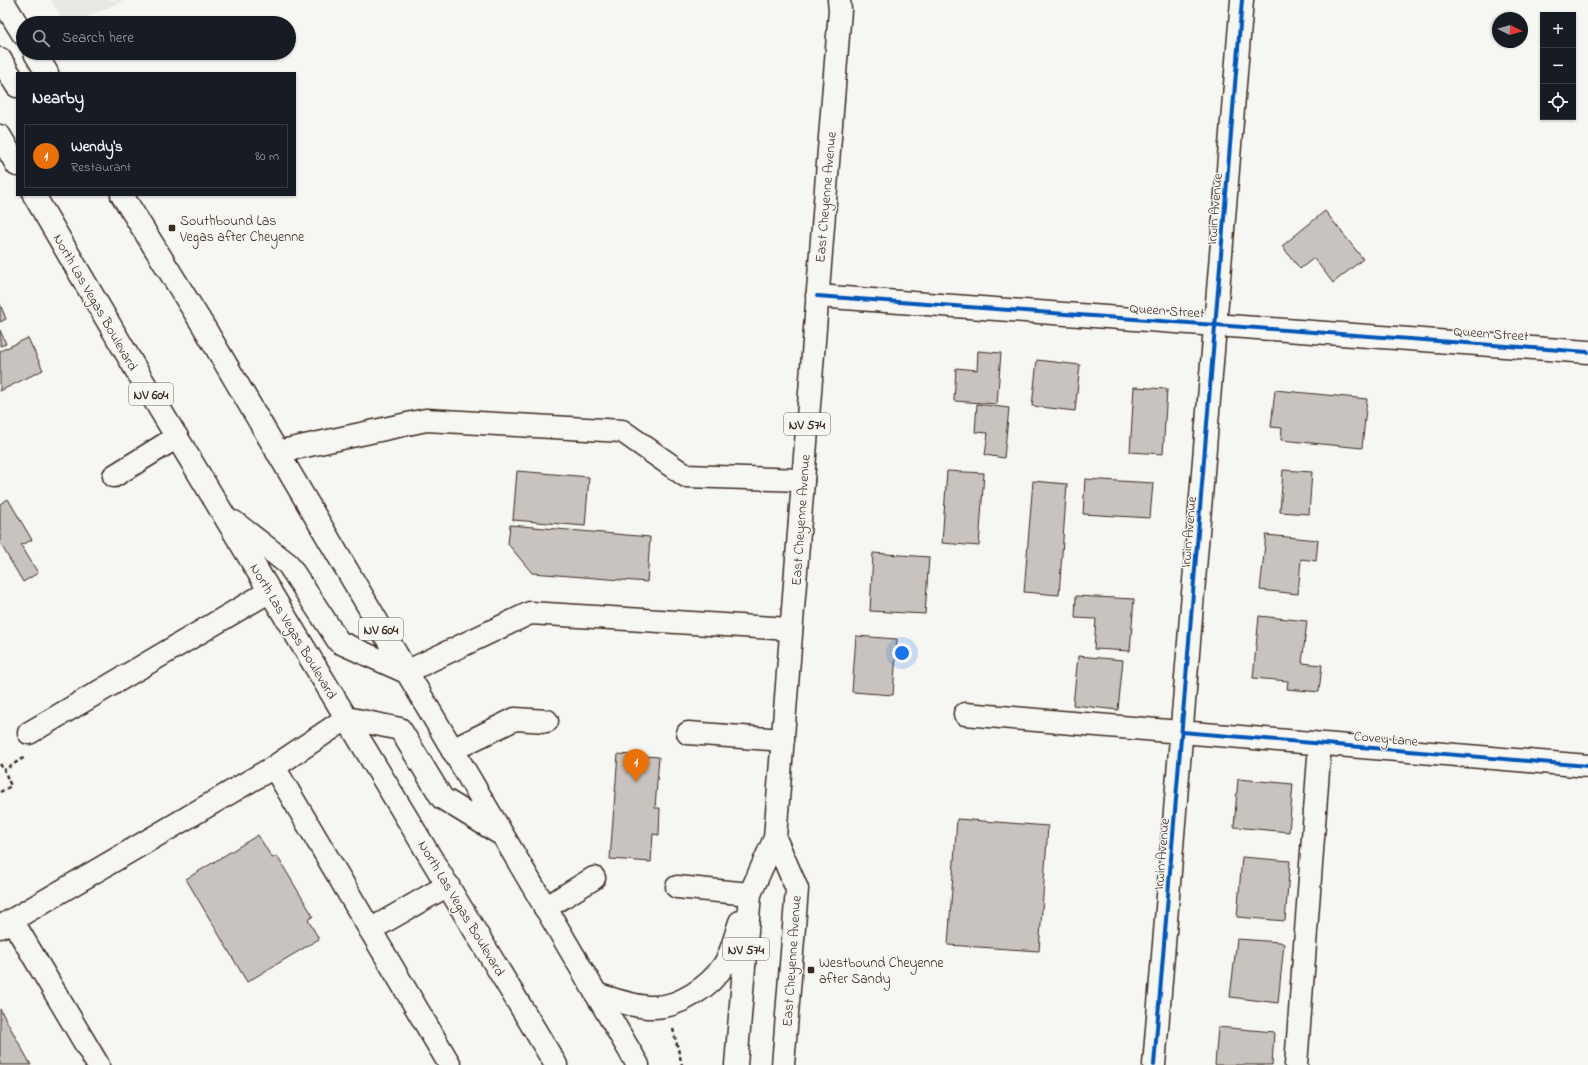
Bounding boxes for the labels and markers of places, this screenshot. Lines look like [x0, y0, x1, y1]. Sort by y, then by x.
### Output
place label: Southbound Las Vegas after Cheyenne [179, 211, 305, 249]
marker: Southbound Las Vegas after Cheyenne [167, 223, 177, 233]
pin: 1 [623, 749, 649, 782]
place label: Westbound Cheyenne after Sandy [819, 953, 944, 991]
marker: Westbound Cheyenne after Sandy [806, 965, 816, 975]

